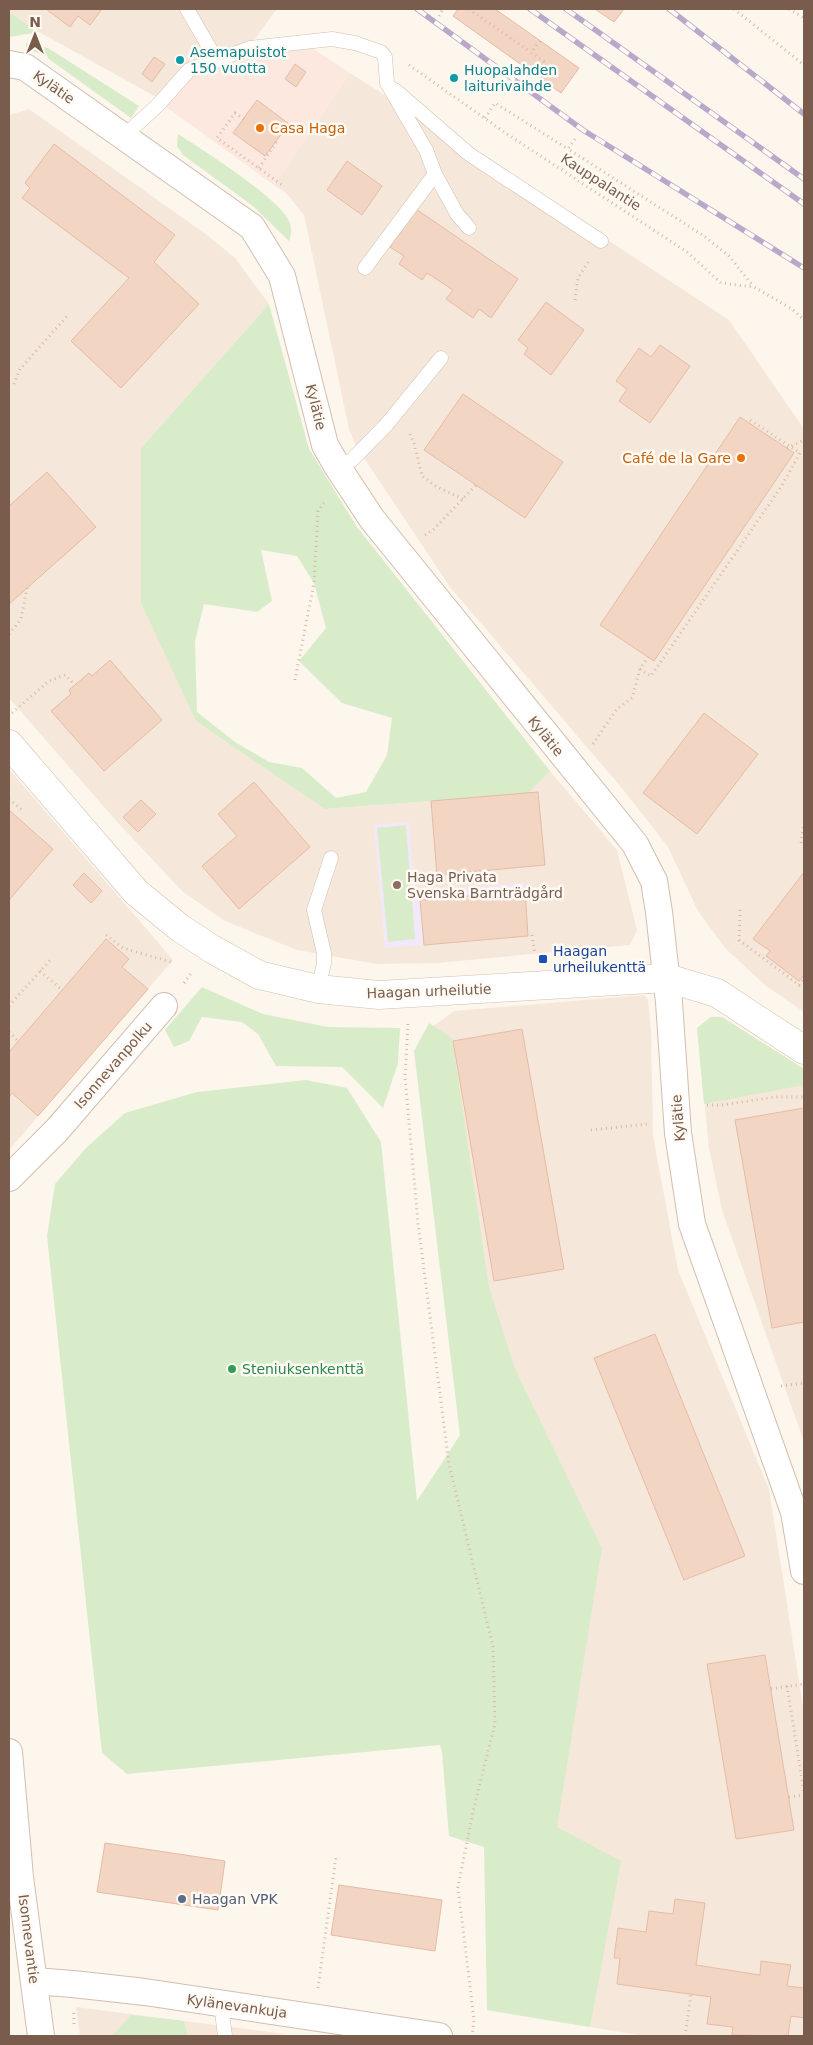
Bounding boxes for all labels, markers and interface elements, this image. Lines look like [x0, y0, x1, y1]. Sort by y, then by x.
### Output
north arrow [10, 10, 60, 60]
text: N [29, 14, 41, 30]
place label: Asemapuistot 150 vuotta [190, 44, 287, 76]
marker: Asemapuistot 150 vuotta [174, 54, 186, 66]
place label: Huopalahden laiturivaihde [464, 62, 557, 94]
street label: Kylätie [30, 67, 78, 107]
marker: Huopalahden laiturivaihde [448, 72, 460, 84]
place label: Casa Haga [270, 120, 345, 136]
marker: Casa Haga [254, 122, 266, 134]
street label: Kauppalantie [558, 150, 644, 214]
street label: Kylätie [303, 382, 329, 432]
place label: Café de la Gare [622, 450, 731, 466]
marker: Café de la Gare [735, 452, 747, 464]
street label: Kylätie [525, 713, 567, 759]
place label: Haga Privata Svenska Barnträdgård [407, 869, 563, 901]
marker: Haga Privata Svenska Barnträdgård [391, 879, 403, 891]
place label: Haagan urheilukenttä [553, 943, 646, 975]
marker: Haagan urheilukenttä [537, 953, 549, 965]
street label: Haagan urheilutie [366, 981, 492, 1001]
street label: Isonnevanpolku [71, 1018, 155, 1112]
street label: Kylätie [668, 1094, 688, 1142]
place label: Steniuksenkenttä [242, 1361, 364, 1377]
marker: Steniuksenkenttä [226, 1363, 238, 1375]
place label: Haagan VPK [192, 1891, 278, 1907]
street label: Isonnevantie [16, 1893, 42, 1985]
marker: Haagan VPK [176, 1893, 188, 1905]
street label: Kylänevankuja [186, 1991, 288, 2021]

